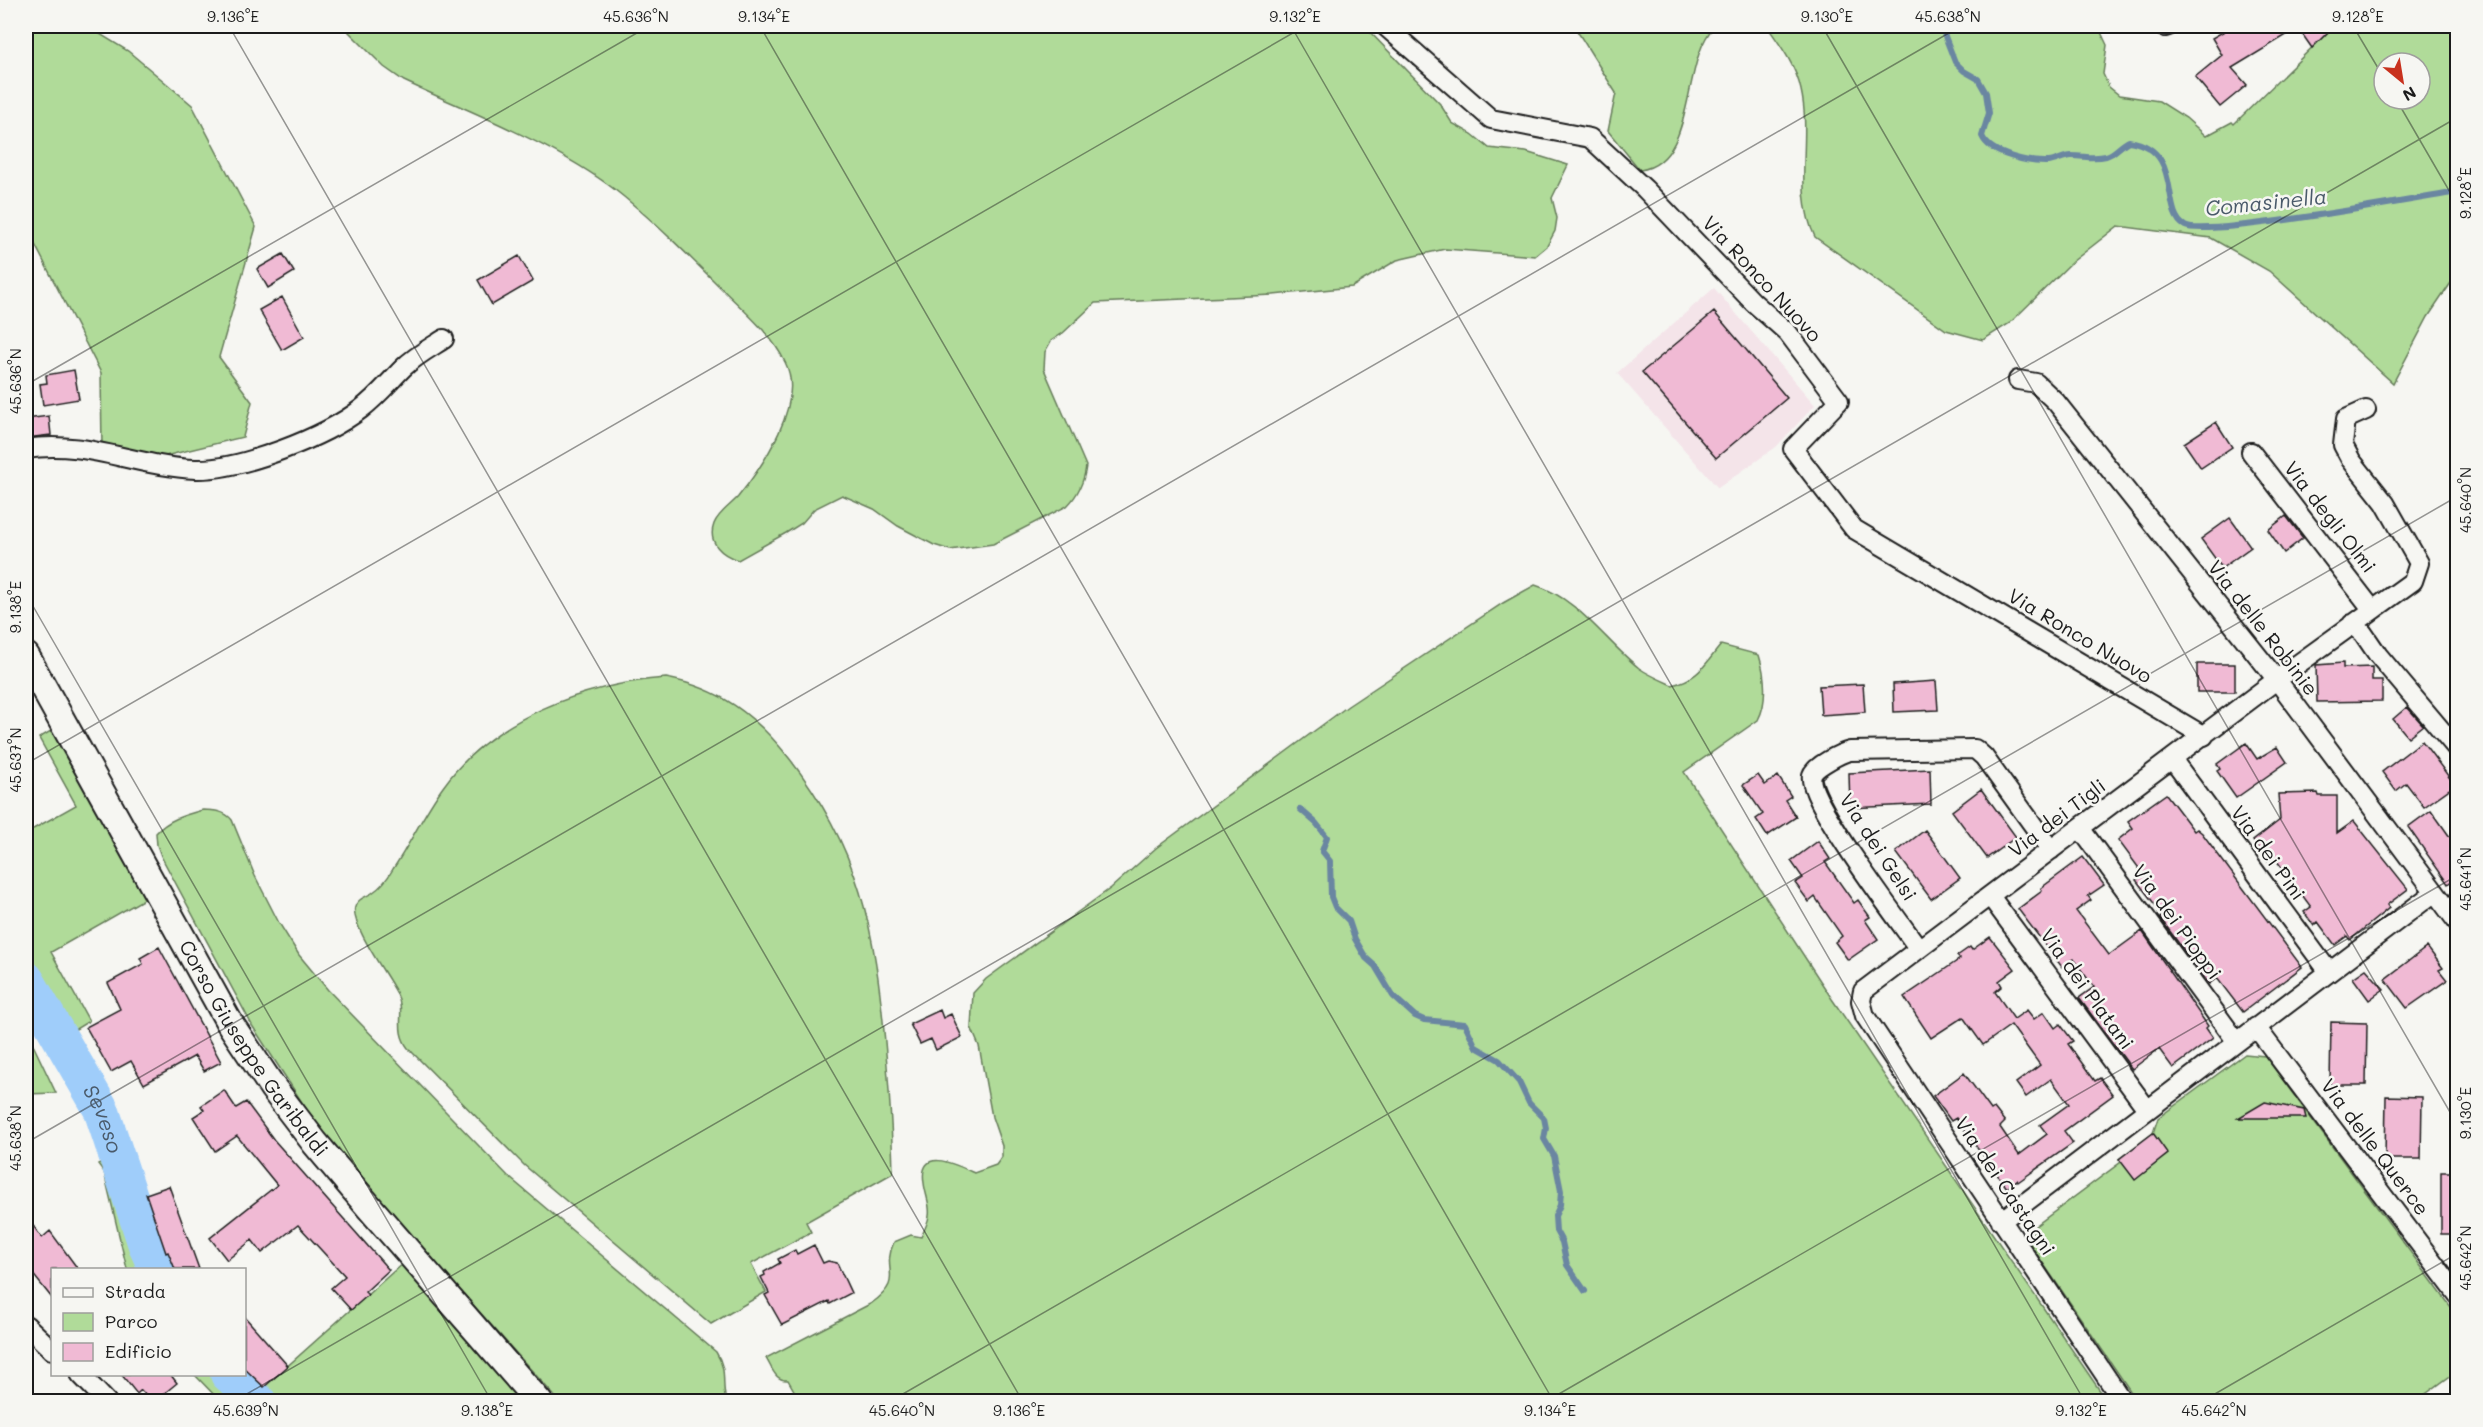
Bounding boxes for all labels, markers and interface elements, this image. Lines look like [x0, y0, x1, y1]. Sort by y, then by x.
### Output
text: 9.136°E [207, 6, 260, 26]
text: 45.636°N [603, 6, 669, 26]
text: 9.134°E [738, 6, 790, 26]
text: 9.132°E [1269, 6, 1321, 26]
text: 9.130°E [1801, 6, 1854, 26]
text: 45.638°N [1915, 6, 1981, 26]
text: 9.128°E [2332, 6, 2384, 26]
north arrow [2372, 51, 2432, 111]
text: N [2399, 82, 2420, 107]
text: 9.128°E [2455, 167, 2475, 219]
water label: Comasinella [2204, 182, 2328, 221]
street label: Via Ronco Nuovo [1697, 210, 1828, 347]
text: 45.636°N [5, 348, 25, 414]
street label: Via degli Olmi [2279, 455, 2383, 578]
text: 45.640°N [2455, 467, 2475, 533]
street label: Via delle Robinie [2203, 554, 2325, 700]
text: 9.138°E [5, 580, 25, 633]
street label: Via Ronco Nuovo [2004, 582, 2157, 688]
text: 45.637°N [5, 727, 25, 793]
street label: Via dei Tigli [2002, 772, 2110, 862]
street label: Via dei Gelsi [1834, 788, 1923, 905]
street label: Via dei Pini [2226, 800, 2312, 905]
text: 45.641°N [2455, 847, 2475, 911]
street label: Via dei Pioppi [2127, 859, 2228, 984]
street label: Via dei Platani [2035, 923, 2141, 1054]
street label: Corso Giuseppe Garibaldi [174, 935, 335, 1162]
street label: Via delle Querce [2316, 1073, 2436, 1220]
water label: Seveso [78, 1079, 130, 1156]
text: 9.130°E [2455, 1086, 2475, 1139]
text: 45.638°N [5, 1105, 25, 1171]
street label: Via dei Castagni [1950, 1111, 2062, 1260]
text: 45.642°N [2455, 1225, 2475, 1291]
legend [51, 1268, 246, 1376]
text: Strada [105, 1279, 166, 1303]
text: Parco [105, 1309, 158, 1333]
text: Edificio [105, 1339, 172, 1363]
text: 45.639°N [213, 1400, 279, 1420]
text: 9.138°E [461, 1400, 514, 1420]
text: 45.640°N [869, 1400, 935, 1420]
text: 9.136°E [993, 1400, 1046, 1420]
text: 9.134°E [1524, 1400, 1576, 1420]
text: 9.132°E [2055, 1400, 2107, 1420]
text: 45.642°N [2181, 1400, 2247, 1420]

